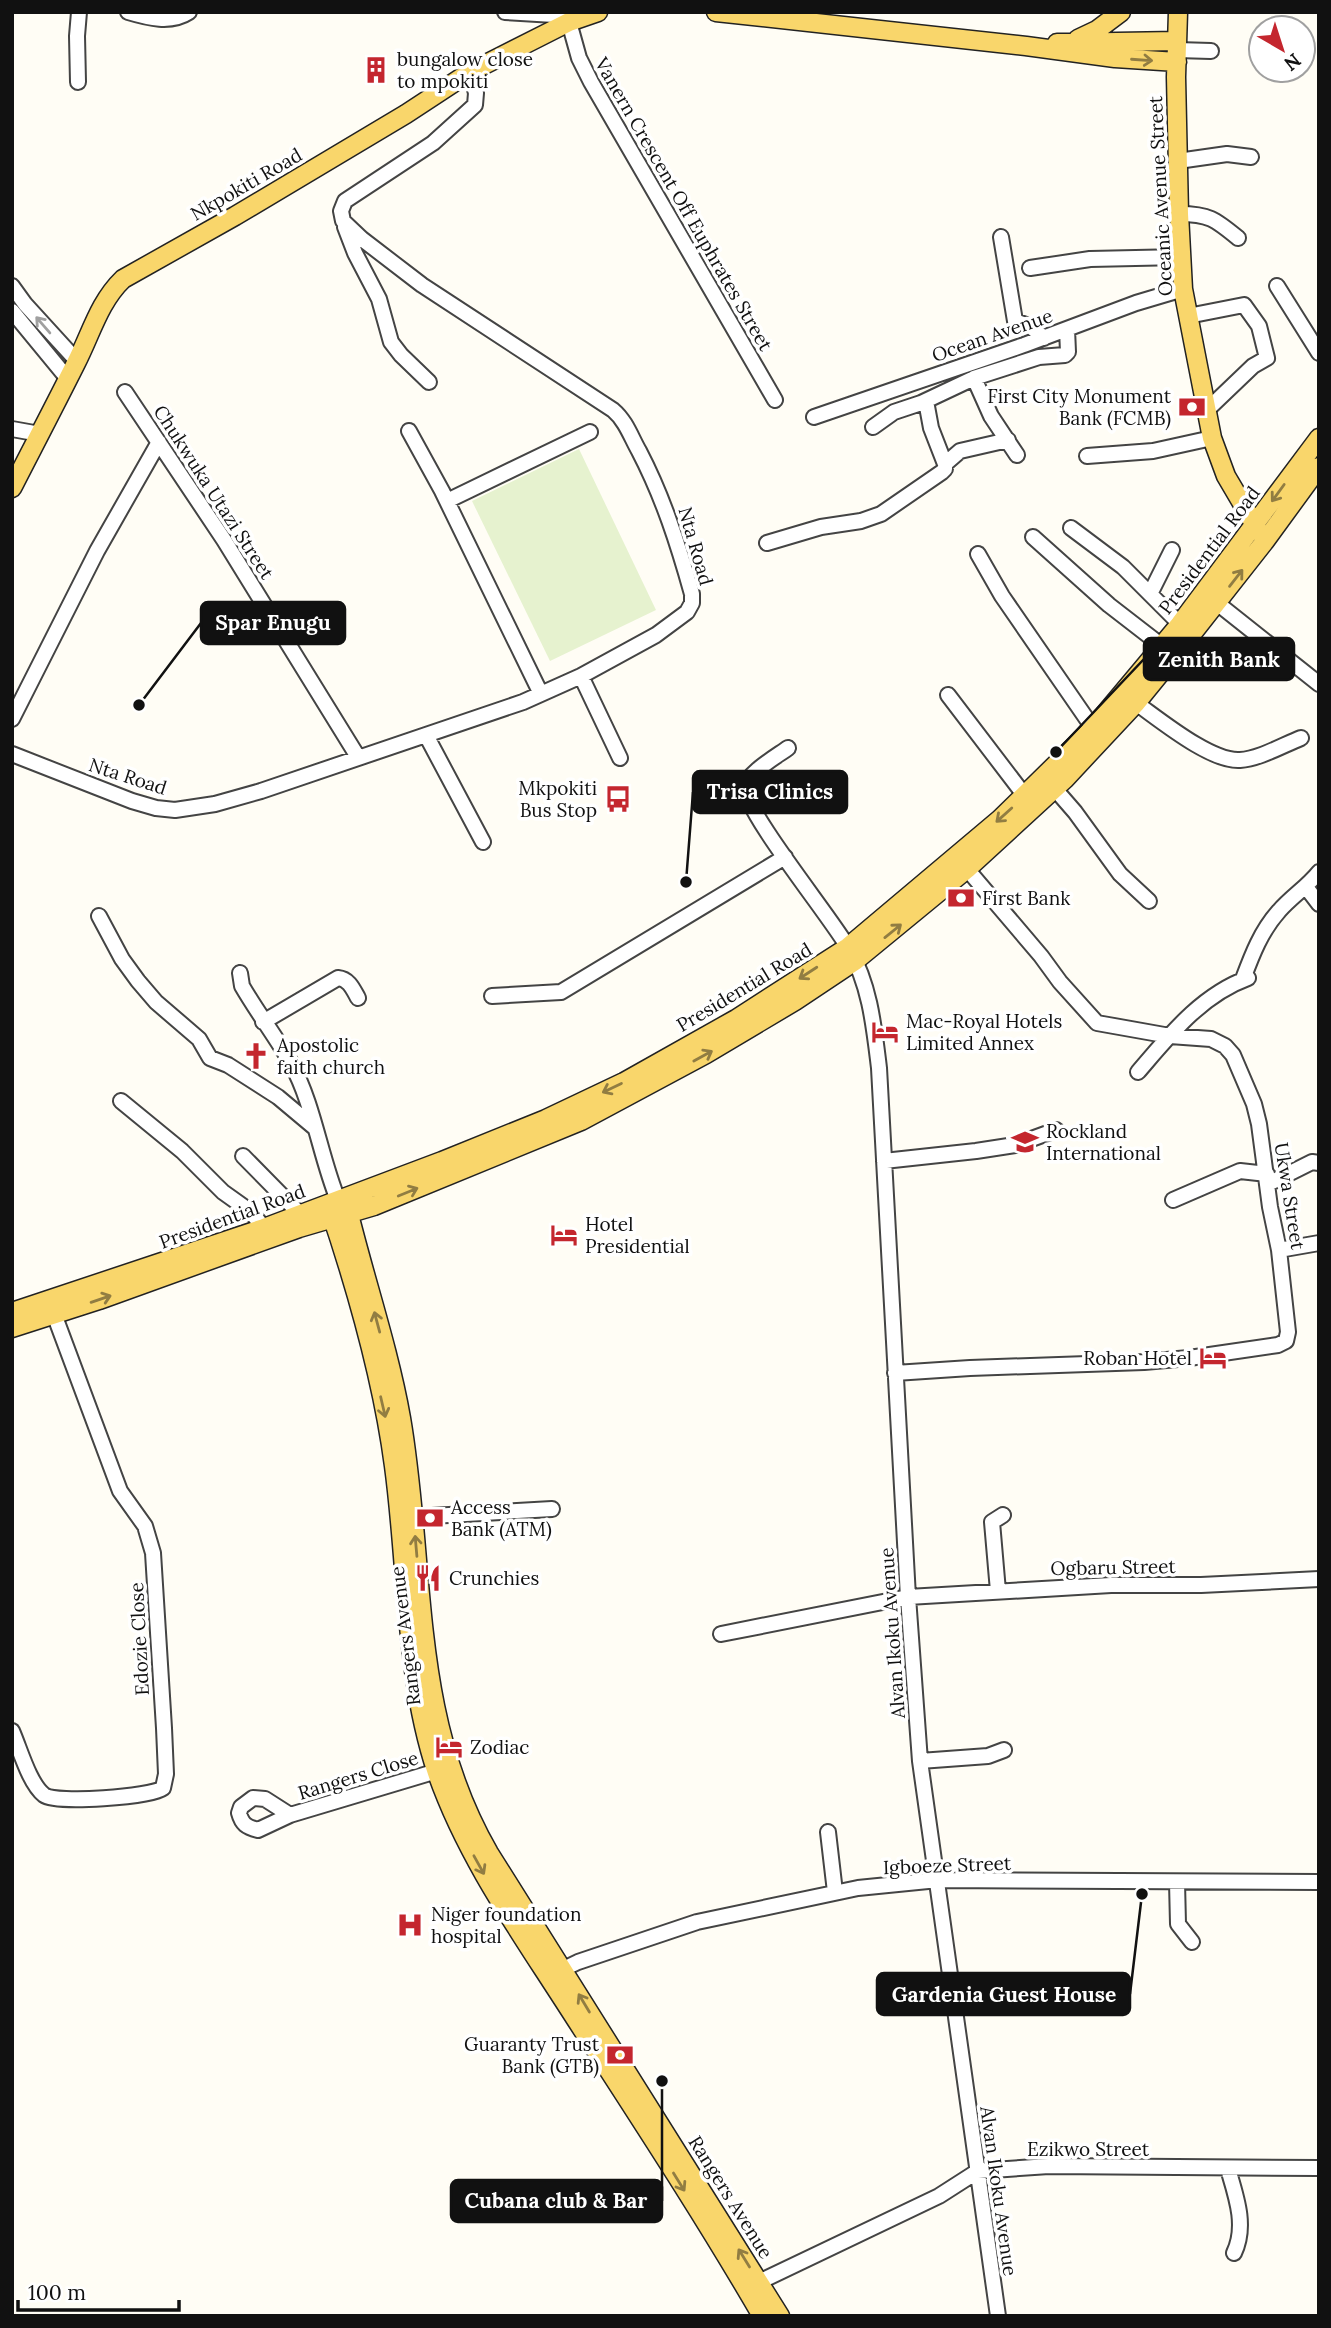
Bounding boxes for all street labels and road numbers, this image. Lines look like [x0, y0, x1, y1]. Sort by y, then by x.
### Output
street label: Vanern Crescent Off Euphrates Street [589, 52, 778, 356]
street label: Oceanic Avenue Street [1143, 95, 1177, 297]
street label: Nkpokiti Road [186, 142, 306, 226]
street label: Ocean Avenue [928, 303, 1056, 367]
street label: Chukwuka Utazi Street [149, 400, 280, 584]
street label: Presidential Road [1153, 481, 1265, 619]
street label: Nta Road [673, 504, 719, 588]
street label: Nta Road [86, 752, 170, 800]
street label: Presidential Road [672, 937, 816, 1037]
street label: Ukwa Street [1270, 1141, 1310, 1252]
street label: Presidential Road [156, 1178, 308, 1254]
street label: Alvan Ikoku Avenue [874, 1547, 910, 1720]
street label: Ogbaru Street [1050, 1554, 1176, 1580]
street label: Rangers Avenue [385, 1565, 425, 1707]
street label: Edozie Close [124, 1582, 154, 1696]
street label: Rangers Close [295, 1745, 421, 1805]
street label: Igboeze Street [882, 1851, 1012, 1879]
street label: Alvan Ikoku Avenue [975, 2104, 1023, 2277]
street label: Rangers Avenue [684, 2131, 778, 2263]
street label: Ezikwo Street [1027, 2137, 1150, 2161]

